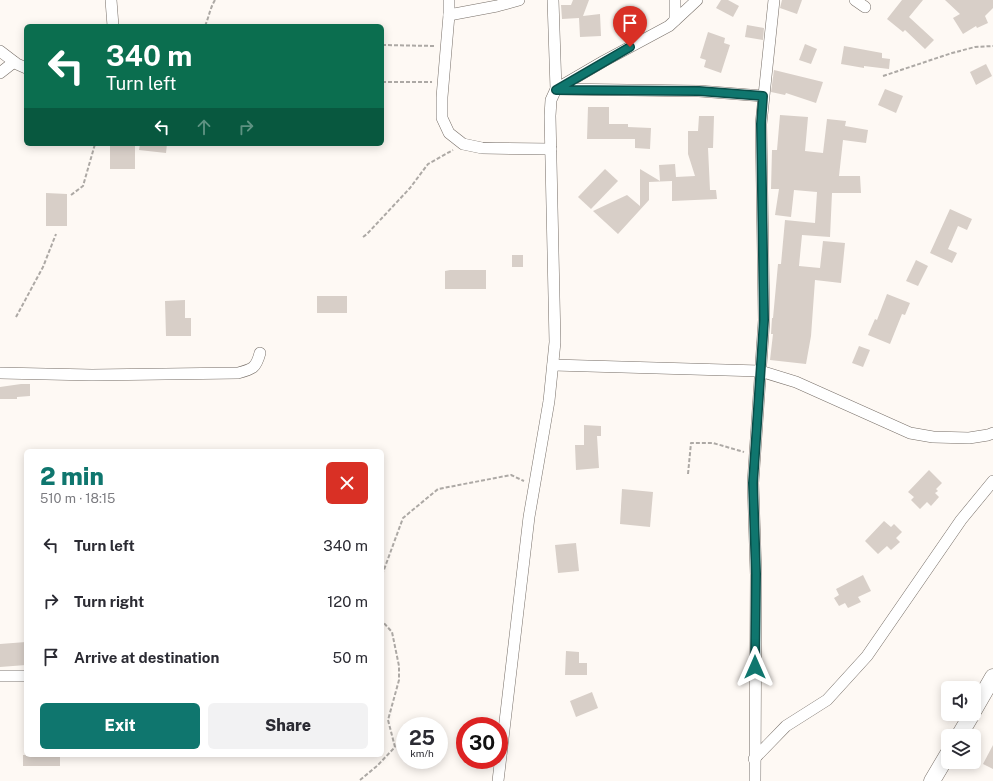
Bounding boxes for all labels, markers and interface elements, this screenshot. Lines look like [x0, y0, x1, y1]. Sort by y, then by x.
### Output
pin [613, 6, 647, 47]
icon: arrive [619, 12, 641, 34]
text: 340 m [106, 39, 192, 72]
icon: left [40, 40, 92, 92]
text: Turn left [106, 73, 176, 94]
icon: left [151, 116, 173, 138]
icon: ahead [193, 116, 215, 138]
icon: right [235, 116, 257, 138]
text: 2 min [40, 462, 104, 490]
button: close [326, 462, 368, 504]
text: 510 m · 18:15 [40, 491, 115, 506]
icon: left [40, 534, 62, 556]
text: Turn left [74, 537, 135, 554]
text: 340 m [323, 537, 368, 554]
icon: right [40, 590, 62, 612]
text: Turn right [74, 593, 144, 610]
text: 120 m [327, 593, 368, 610]
icon: arrive [40, 646, 62, 668]
position arrow [734, 646, 776, 688]
text: Arrive at destination [74, 649, 219, 666]
text: 50 m [333, 649, 368, 666]
map controls [941, 681, 981, 769]
button: sound [941, 681, 981, 721]
button: Exit [40, 703, 200, 749]
button: Share [208, 703, 368, 749]
speed limit sign: 30 [456, 717, 508, 769]
text: 25 [409, 726, 435, 750]
button: layers [941, 729, 981, 769]
text: km/h [410, 747, 434, 759]

